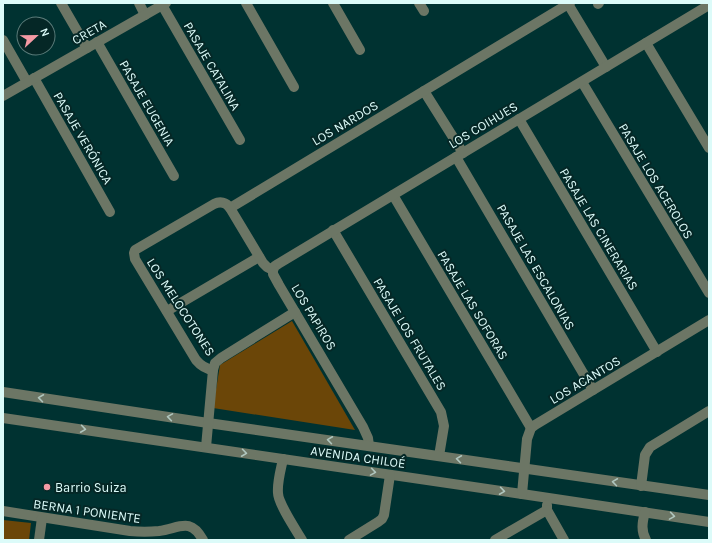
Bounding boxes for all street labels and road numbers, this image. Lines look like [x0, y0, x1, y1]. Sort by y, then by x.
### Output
street label: CRETA [69, 16, 109, 48]
street label: PASAJE CATALINA [181, 19, 244, 113]
street label: PASAJE EUGENIA [116, 57, 178, 149]
street label: PASAJE VERÓNICA [50, 89, 117, 187]
street label: LOS NARDOS [309, 97, 381, 149]
street label: LOS COIHUES [446, 99, 520, 151]
street label: PASAJE LOS ACEROLOS [616, 121, 696, 241]
street label: PASAJE LAS CINERARIAS [557, 165, 641, 293]
street label: PASAJE LAS ESCALONIAS [494, 202, 578, 332]
street label: PASAJE LAS SOFORAS [435, 248, 511, 362]
street label: LOS MELOCOTONES [144, 255, 218, 359]
street label: PASAJE LOS FRUTALES [370, 275, 450, 393]
street label: LOS PAPIROS [288, 281, 340, 353]
street label: LOS ACANTOS [547, 353, 623, 407]
street label: AVENIDA CHILOÉ [310, 441, 407, 471]
street label: BERNA 1 PONIENTE [32, 496, 142, 526]

